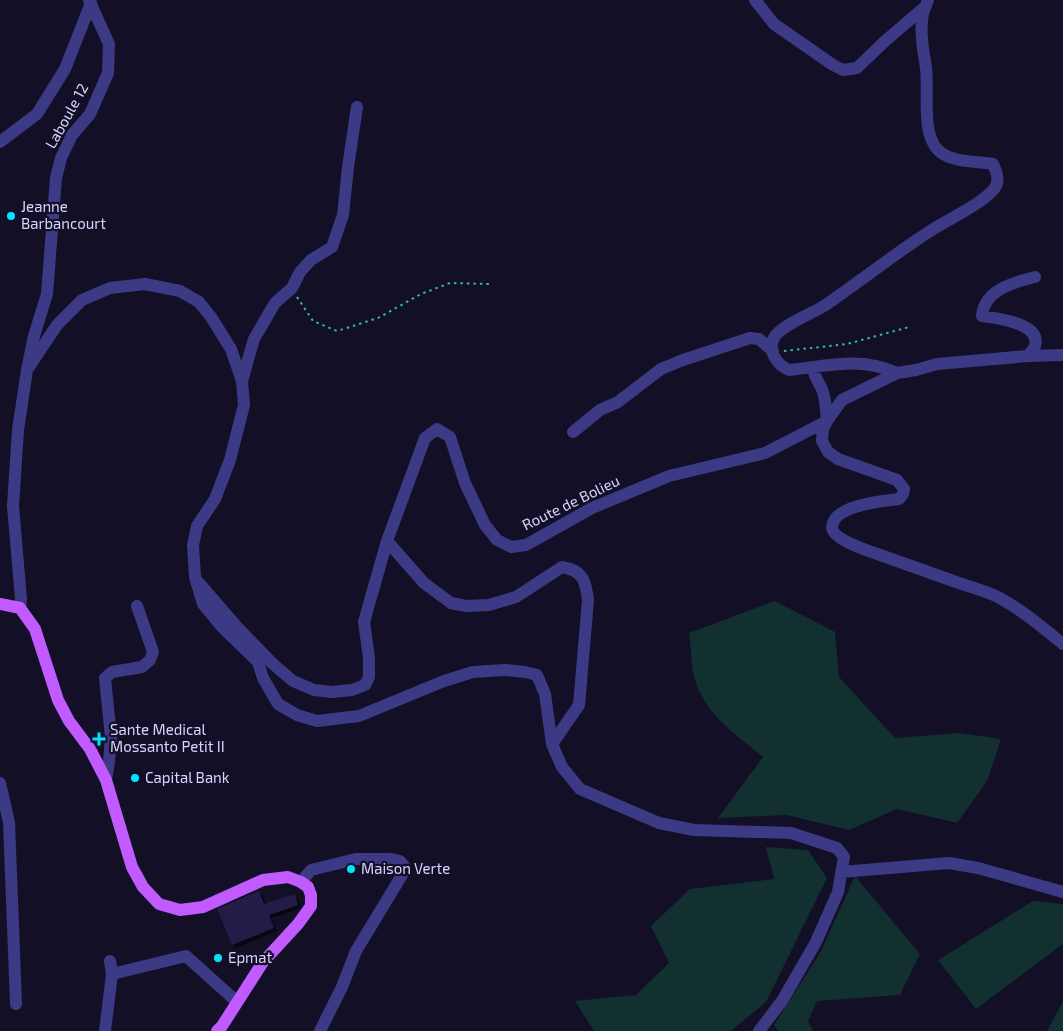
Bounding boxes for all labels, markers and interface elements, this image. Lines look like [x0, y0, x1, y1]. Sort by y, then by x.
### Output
street label: Laboule 12 [41, 80, 91, 151]
place label: Jeanne Barbancourt [21, 197, 106, 232]
marker: Jeanne Barbancourt [5, 210, 17, 222]
street label: Route de Bolieu [519, 471, 622, 533]
place label: Sante Medical Mossanto Petit II [110, 720, 225, 755]
marker: Sante Medical Mossanto Petit II [92, 732, 106, 746]
place label: Capital Bank [145, 768, 230, 786]
marker: Capital Bank [129, 772, 141, 784]
place label: Maison Verte [361, 859, 450, 877]
marker: Maison Verte [345, 863, 357, 875]
place label: Epmat [228, 948, 272, 966]
marker: Epmat [212, 952, 224, 964]

